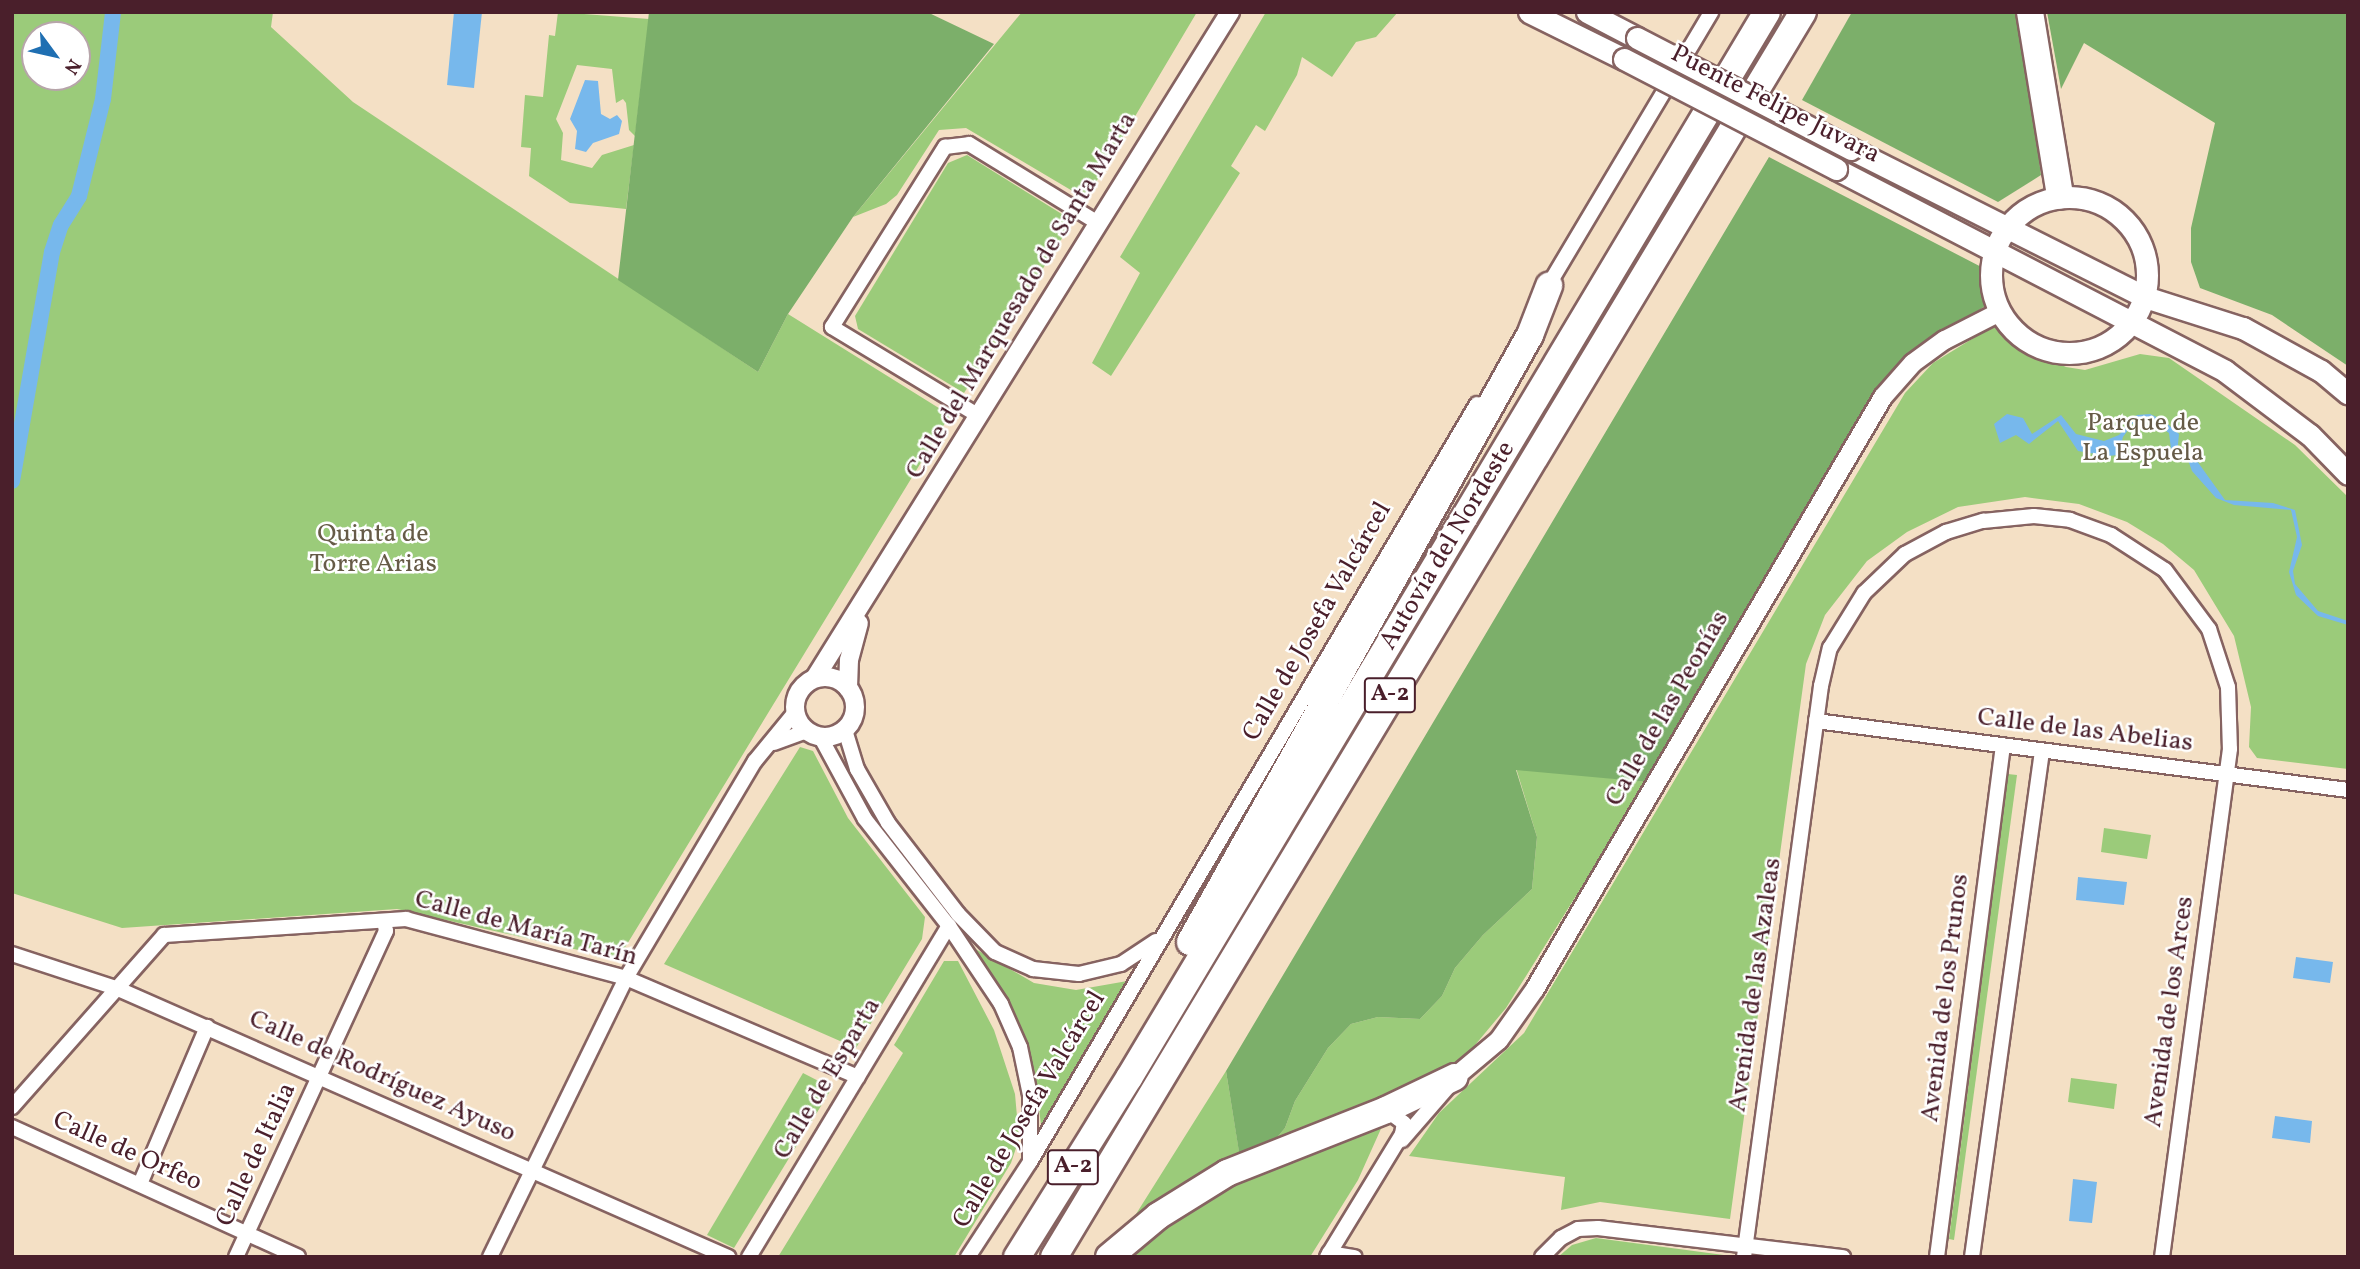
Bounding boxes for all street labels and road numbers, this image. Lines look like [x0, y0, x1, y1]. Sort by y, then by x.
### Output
street label: Puente Felipe Juvara [1665, 39, 1885, 171]
street label: Calle del Marquesado de Santa Marta [900, 107, 1144, 485]
street label: Autovía del Nordeste [1373, 436, 1523, 656]
street label: Calle de Josefa Valcárcel [1237, 497, 1399, 747]
street label: Calle de las Peonías [1599, 606, 1737, 812]
road number: A-2 [1364, 674, 1416, 716]
street label: Calle de las Abelias [1976, 702, 2194, 760]
street label: Avenida de las Azaleas [1723, 856, 1789, 1114]
street label: Avenida de los Prunos [1915, 872, 1977, 1124]
street label: Calle de María Tarín [411, 884, 641, 974]
street label: Avenida de los Arces [2138, 894, 2202, 1130]
street label: Calle de Josefa Valcárcel [947, 986, 1113, 1234]
street label: Calle de Esparta [768, 993, 888, 1165]
street label: Calle de Rodríguez Ayuso [244, 1004, 520, 1150]
street label: Calle de Italia [210, 1078, 304, 1232]
street label: Calle de Orfeo [48, 1105, 206, 1199]
road number: A-2 [1047, 1147, 1099, 1188]

